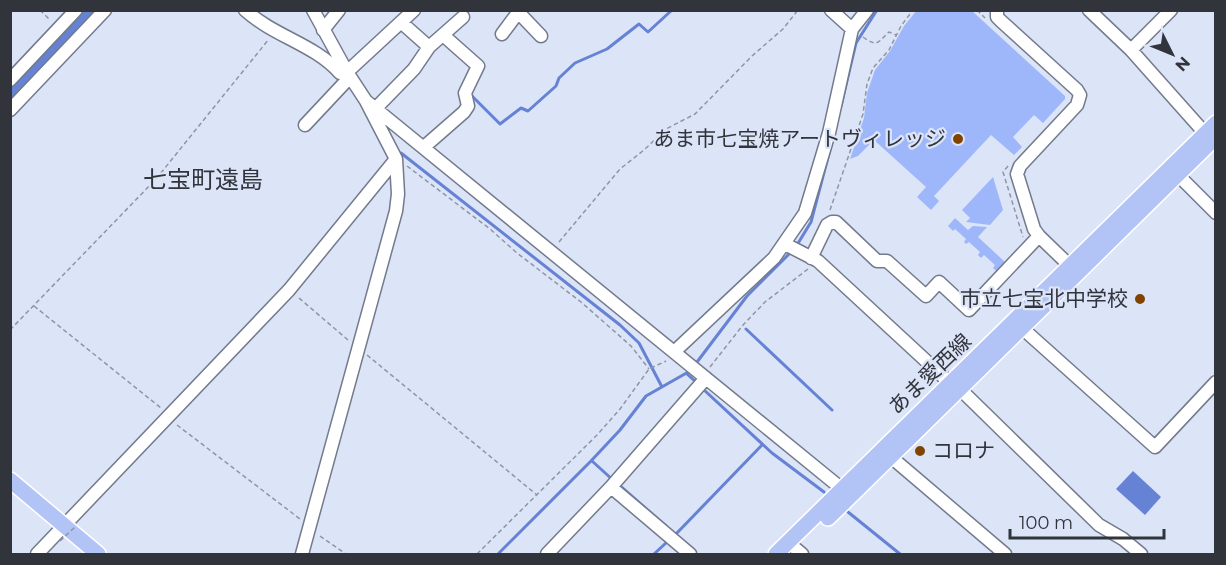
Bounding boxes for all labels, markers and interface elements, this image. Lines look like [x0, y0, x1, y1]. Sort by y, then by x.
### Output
north arrow [1142, 24, 1202, 84]
text: N [1171, 53, 1194, 75]
place label: あま市七宝焼アートヴィレッジ [653, 126, 946, 151]
marker: あま市七宝焼アートヴィレッジ [951, 132, 965, 146]
district label: 七宝町遠島 [143, 165, 263, 194]
place label: 市立七宝北中学校 [960, 286, 1128, 311]
marker: 市立七宝北中学校 [1133, 292, 1147, 306]
street label: あま愛西線 [883, 328, 976, 419]
place label: コロナ [932, 438, 995, 463]
marker: コロナ [913, 444, 927, 458]
scale bar [1010, 502, 1164, 540]
text: 100 m [1019, 512, 1073, 534]

